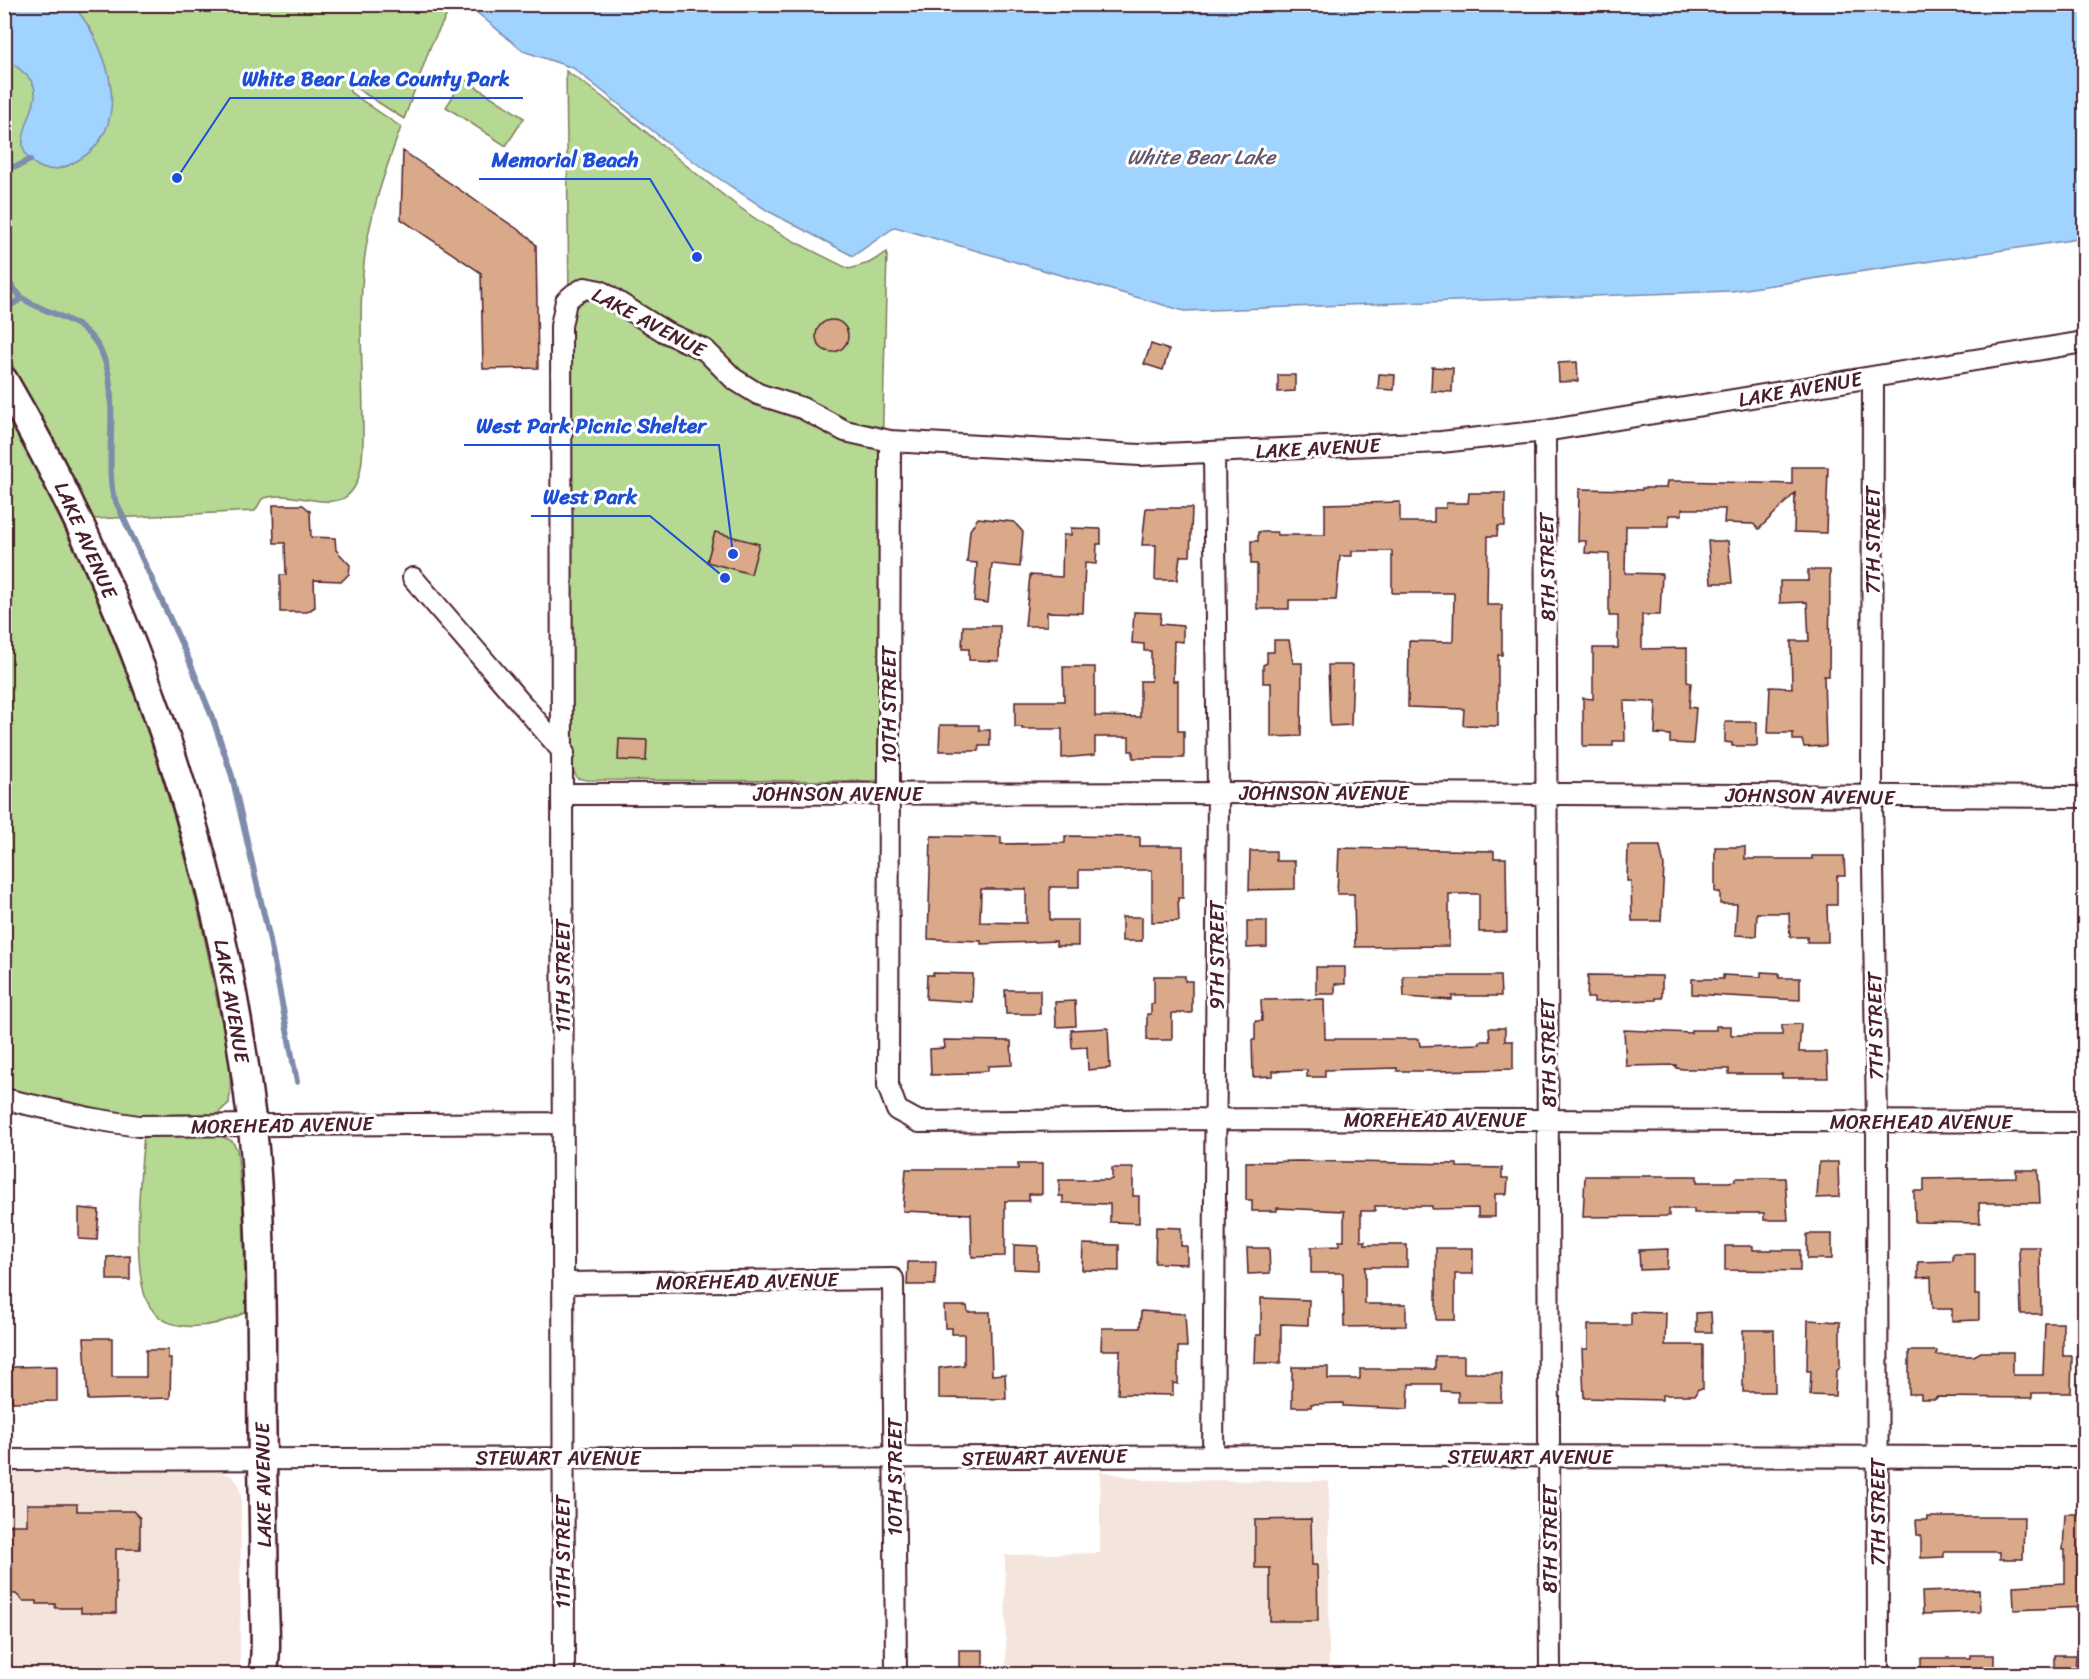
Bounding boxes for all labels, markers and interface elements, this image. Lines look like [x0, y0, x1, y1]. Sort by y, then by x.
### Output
callout: White Bear Lake County Park [230, 59, 523, 98]
text: White Bear Lake County Park [242, 60, 510, 98]
water label: White Bear Lake [1127, 138, 1277, 176]
callout: Memorial Beach [479, 140, 650, 179]
text: Memorial Beach [490, 141, 639, 179]
street label: LAKE AVENUE [585, 278, 714, 368]
street label: LAKE AVENUE [1736, 361, 1866, 418]
callout: West Park Picnic Shelter [464, 406, 719, 445]
text: West Park Picnic Shelter [476, 407, 708, 445]
street label: LAKE AVENUE [1255, 428, 1383, 469]
street label: LAKE AVENUE [44, 476, 128, 606]
callout: West Park [531, 477, 650, 516]
text: West Park [543, 478, 638, 516]
street label: 7TH STREET [1856, 485, 1891, 594]
street label: 8TH STREET [1529, 511, 1566, 622]
street label: 10TH STREET [872, 645, 907, 764]
street label: JOHNSON AVENUE [1238, 776, 1411, 811]
street label: JOHNSON AVENUE [752, 777, 925, 812]
street label: JOHNSON AVENUE [1724, 778, 1897, 816]
street label: 9TH STREET [1200, 900, 1235, 1009]
street label: 11TH STREET [546, 918, 581, 1033]
street label: LAKE AVENUE [203, 937, 260, 1067]
street label: 7TH STREET [1857, 971, 1894, 1080]
street label: 8TH STREET [1530, 997, 1567, 1108]
street label: MOREHEAD AVENUE [1344, 1103, 1528, 1138]
street label: MOREHEAD AVENUE [1830, 1105, 2014, 1140]
street label: MOREHEAD AVENUE [190, 1106, 375, 1145]
street label: MOREHEAD AVENUE [655, 1262, 840, 1301]
street label: 10TH STREET [878, 1417, 913, 1536]
street label: LAKE AVENUE [245, 1420, 282, 1548]
street label: STEWART AVENUE [961, 1439, 1129, 1476]
street label: STEWART AVENUE [1447, 1440, 1615, 1475]
street label: STEWART AVENUE [475, 1441, 643, 1476]
street label: 7TH STREET [1861, 1457, 1896, 1566]
street label: 8TH STREET [1533, 1484, 1568, 1593]
street label: 11TH STREET [546, 1494, 581, 1609]

